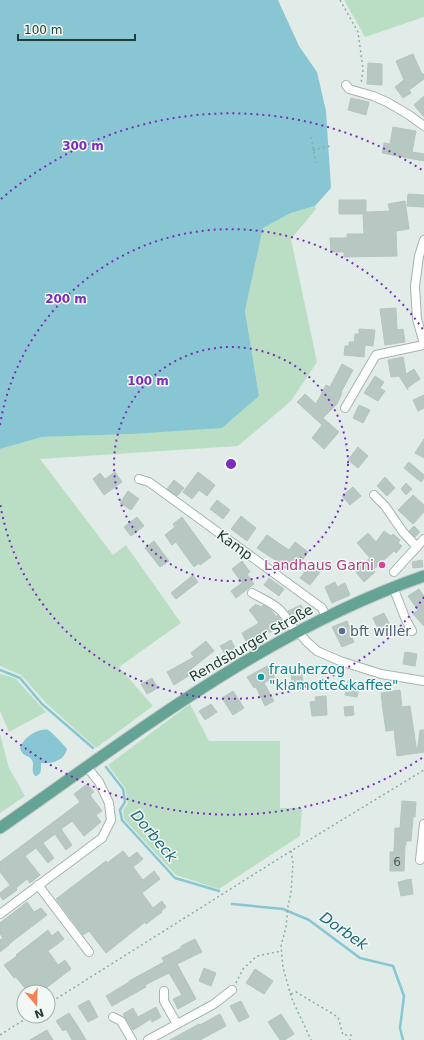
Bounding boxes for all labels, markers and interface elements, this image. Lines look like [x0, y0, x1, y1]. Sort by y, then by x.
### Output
scale bar [18, 16, 135, 42]
text: 100 m [24, 23, 62, 37]
text: 300 m [62, 139, 104, 153]
text: 200 m [45, 292, 87, 306]
text: 100 m [127, 374, 169, 388]
centre of rings [224, 457, 238, 471]
street label: Kamp [214, 527, 256, 563]
place label: Landhaus Garni [264, 557, 374, 573]
marker: Landhaus Garni [377, 560, 387, 570]
street label: Rendsburger Straße [186, 601, 316, 685]
place label: bft willer [350, 623, 411, 639]
marker: bft willer [337, 626, 347, 636]
place label: frauherzog "klamotte&kaffee" [269, 661, 398, 693]
marker: frauherzog "klamotte&kaffee" [256, 672, 266, 682]
water label: Dorbeck [127, 806, 182, 867]
house number: 6 [393, 855, 401, 869]
water label: Dorbek [317, 908, 372, 955]
north arrow [16, 984, 56, 1024]
text: N [33, 1005, 46, 1021]

